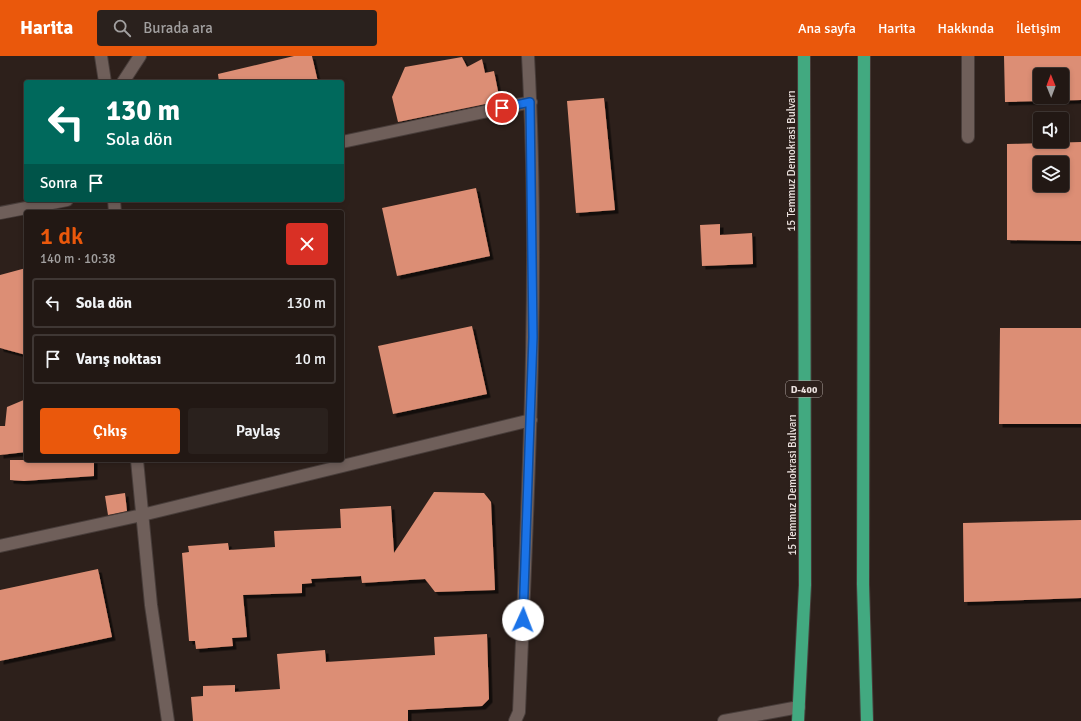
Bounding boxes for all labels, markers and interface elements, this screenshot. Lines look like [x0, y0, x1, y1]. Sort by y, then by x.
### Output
search box [97, 10, 377, 46]
text: Harita [20, 16, 73, 40]
icon: search [111, 17, 133, 39]
text: Burada ara [143, 19, 213, 37]
text: Ana sayfa [798, 20, 856, 37]
text: Harita [878, 20, 916, 37]
text: Hakkında [938, 20, 994, 37]
text: İletişim [1016, 20, 1061, 37]
north arrow [1033, 68, 1069, 104]
map controls [1033, 68, 1069, 192]
street label: 15 Temmuz Demokrasi Bulvarı [785, 90, 798, 232]
pin [485, 91, 519, 125]
text: 130 m [106, 94, 180, 128]
icon: left [40, 96, 92, 148]
icon: arrive [491, 97, 513, 119]
button: sound [1033, 112, 1069, 148]
text: Sola dön [106, 128, 172, 150]
button: layers [1033, 156, 1069, 192]
icon: arrive [85, 172, 107, 194]
text: Sonra [40, 174, 77, 192]
text: 1 dk [40, 221, 83, 251]
button: close [286, 223, 328, 265]
text: 140 m · 10:38 [40, 251, 116, 267]
icon: left [42, 292, 64, 314]
text: Sola dön [76, 294, 132, 312]
text: 130 m [286, 294, 326, 312]
icon: arrive [42, 348, 64, 370]
text: Varış noktası [76, 350, 161, 368]
text: 10 m [295, 350, 326, 368]
road number: D-400 [786, 381, 822, 397]
button: Çıkış [40, 408, 180, 454]
button: Paylaş [188, 408, 328, 454]
street label: 15 Temmuz Demokrasi Bulvarı [786, 414, 799, 556]
position arrow [502, 599, 544, 641]

